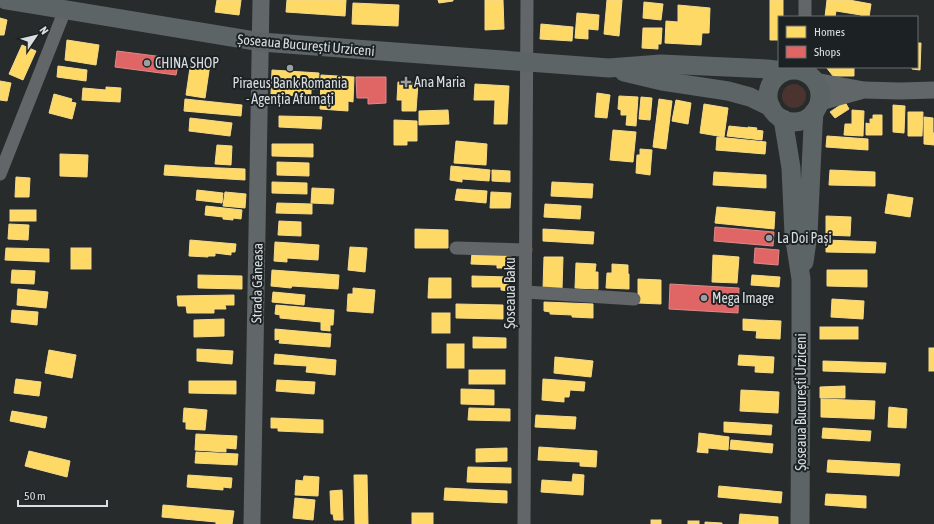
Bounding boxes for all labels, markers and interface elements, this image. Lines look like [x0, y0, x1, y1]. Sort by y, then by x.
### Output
north arrow [16, 16, 56, 56]
legend [778, 16, 918, 68]
text: N [37, 24, 51, 36]
text: Homes [814, 25, 845, 39]
street label: Șoseaua București Urziceni [237, 31, 375, 59]
text: Shops [814, 45, 840, 59]
place label: CHINA SHOP [155, 55, 219, 71]
marker: CHINA SHOP [142, 58, 152, 68]
marker: Piraeus Bank Romania - Agenția Afumați [285, 63, 295, 73]
place label: Ana Maria [414, 74, 466, 90]
place label: Piraeus Bank Romania - Agenția Afumați [233, 75, 347, 107]
marker: Ana Maria [401, 77, 411, 87]
place label: La Doi Pași [777, 230, 832, 246]
marker: La Doi Pași [764, 233, 774, 243]
street label: Strada Găneasa [248, 243, 266, 323]
street label: Șoseaua Baku [502, 257, 518, 329]
place label: Mega Image [712, 290, 774, 306]
marker: Mega Image [699, 293, 709, 303]
street label: Șoseaua București Urziceni [793, 333, 809, 471]
scale bar [18, 482, 107, 508]
text: 50 m [24, 489, 46, 503]

